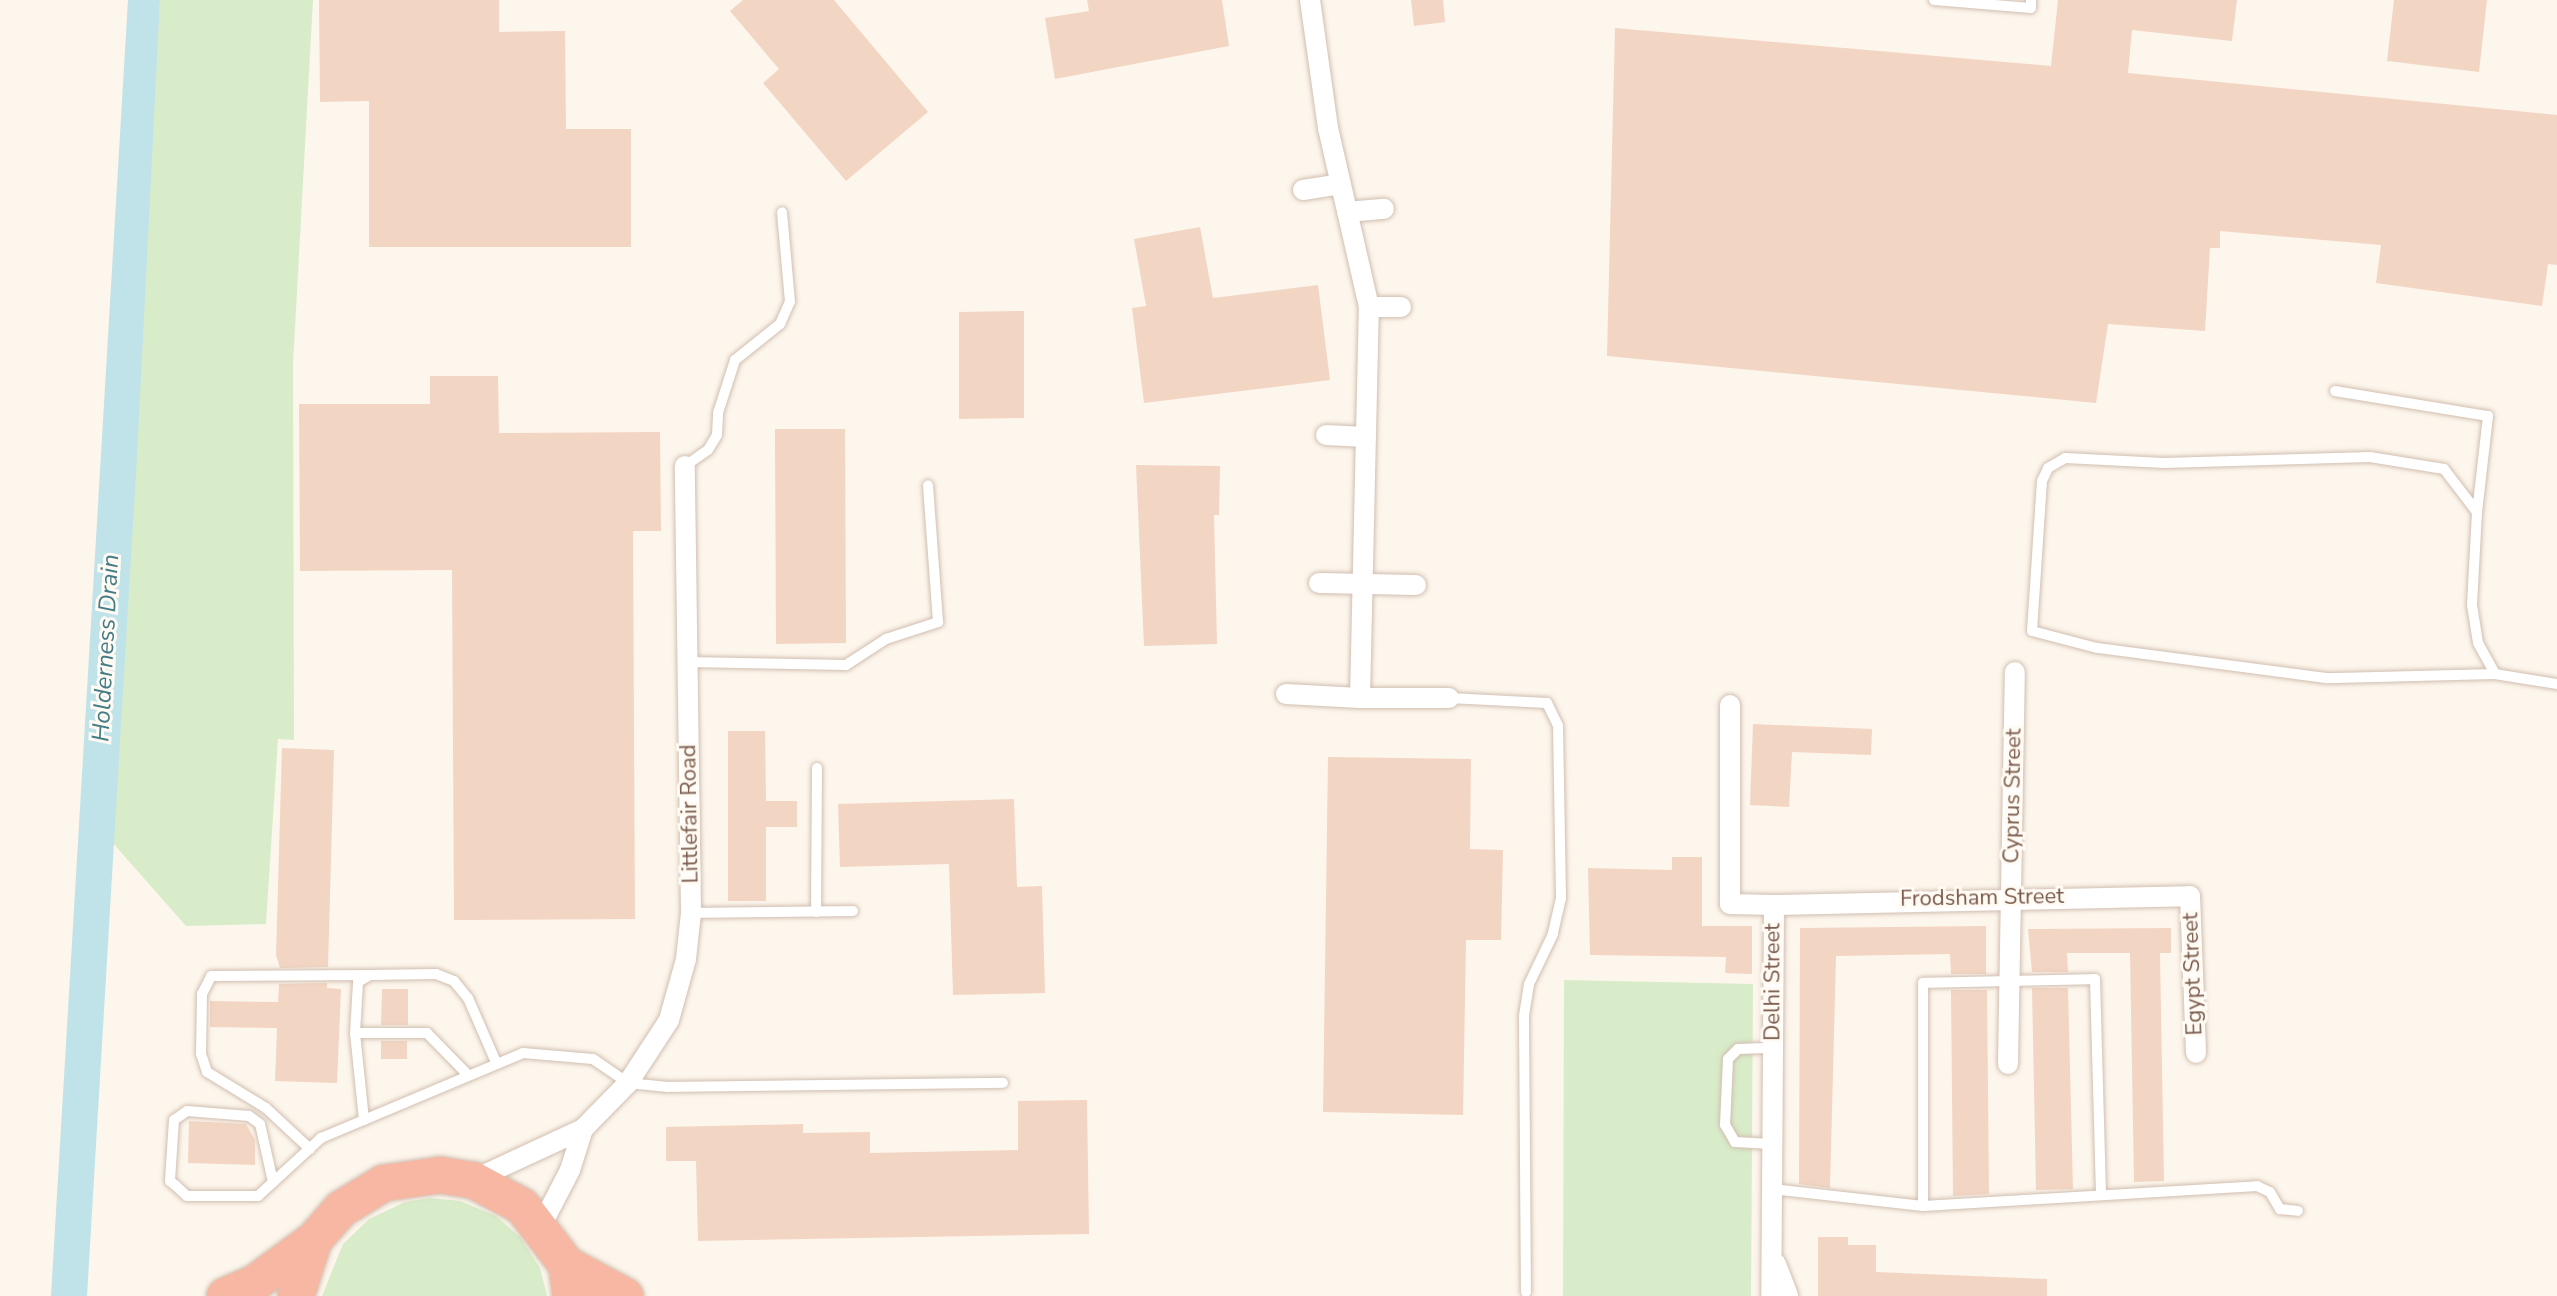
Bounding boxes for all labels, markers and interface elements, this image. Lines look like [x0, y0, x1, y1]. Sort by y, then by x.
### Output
water label: Holderness Drain [87, 553, 125, 743]
street label: Cyprus Street [1999, 728, 2027, 864]
street label: Littlefair Road [676, 744, 704, 884]
street label: Frodsham Street [1900, 883, 2064, 913]
street label: Egypt Street [2178, 912, 2208, 1036]
street label: Delhi Street [1760, 923, 1786, 1041]

